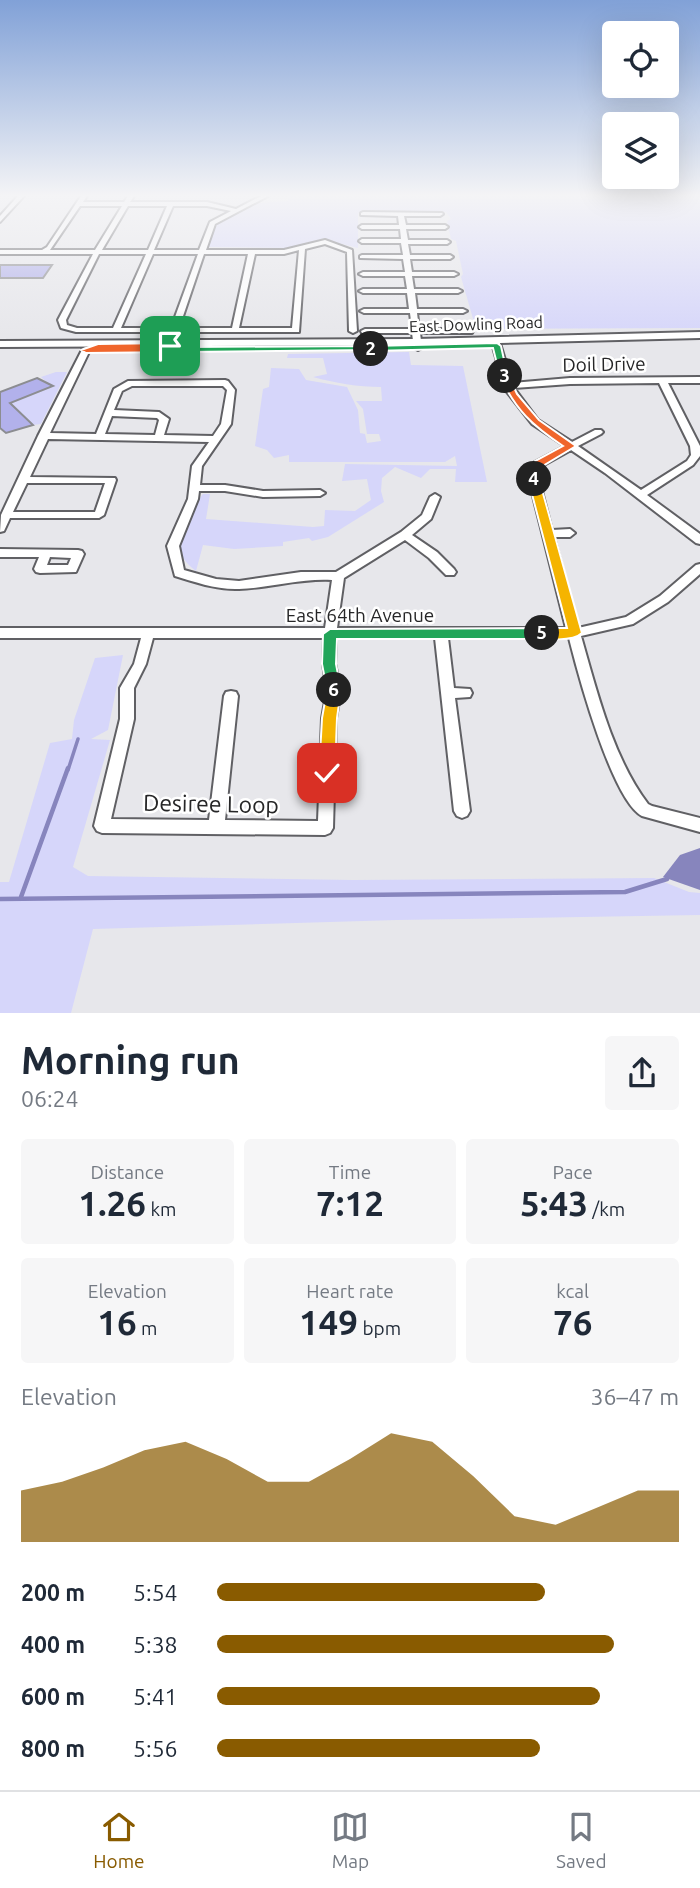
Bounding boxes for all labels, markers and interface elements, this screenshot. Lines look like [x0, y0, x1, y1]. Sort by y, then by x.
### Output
map controls [602, 21, 679, 189]
button: locate [602, 21, 679, 98]
button: layers [602, 112, 679, 189]
street label: East Dowling Road [409, 313, 543, 335]
pin [140, 316, 200, 376]
icon: arrive [151, 327, 189, 365]
pin: 2 [354, 332, 388, 366]
text: 2 [365, 337, 376, 359]
street label: Doil Drive [562, 352, 646, 376]
pin: 3 [488, 358, 522, 394]
text: 3 [499, 364, 510, 386]
pin: 4 [516, 462, 552, 496]
text: 4 [528, 467, 539, 489]
street label: East 64th Avenue [286, 604, 434, 626]
pin: 5 [524, 616, 560, 650]
text: 5 [536, 621, 547, 643]
pin: 6 [316, 672, 352, 708]
text: 6 [328, 678, 339, 700]
pin [297, 743, 357, 803]
icon: check [308, 754, 346, 792]
street label: Desiree Loop [143, 790, 279, 817]
button: share [605, 1036, 679, 1110]
text: Morning run [21, 1039, 240, 1081]
text: 06:24 [21, 1086, 79, 1111]
text: Distance [91, 1161, 164, 1183]
text: Time [329, 1161, 371, 1183]
text: Pace [553, 1161, 593, 1183]
text: 1.26 [78, 1183, 146, 1223]
text: 7:12 [316, 1183, 384, 1223]
text: 5:43 [520, 1183, 588, 1223]
text: km [146, 1198, 176, 1220]
text: /km [588, 1198, 625, 1220]
text: Elevation [88, 1280, 167, 1302]
text: Heart rate [306, 1280, 394, 1302]
text: kcal [556, 1280, 589, 1302]
text: 16 [97, 1302, 137, 1342]
text: 149 [299, 1302, 358, 1342]
text: 76 [553, 1302, 592, 1342]
text: m [137, 1317, 157, 1339]
text: bpm [358, 1317, 401, 1339]
text: Elevation [21, 1384, 117, 1409]
text: 36–47 m [591, 1384, 679, 1409]
text: 200 m [21, 1580, 85, 1605]
text: 5:54 [133, 1580, 178, 1605]
text: 400 m [21, 1632, 85, 1657]
text: 5:38 [133, 1632, 178, 1657]
text: 600 m [21, 1684, 85, 1709]
text: 5:41 [133, 1684, 178, 1709]
text: 800 m [21, 1736, 85, 1761]
text: 5:56 [133, 1736, 178, 1761]
tab: Home [93, 1808, 145, 1872]
tab: Map [331, 1808, 369, 1872]
tab: Saved [556, 1808, 607, 1872]

